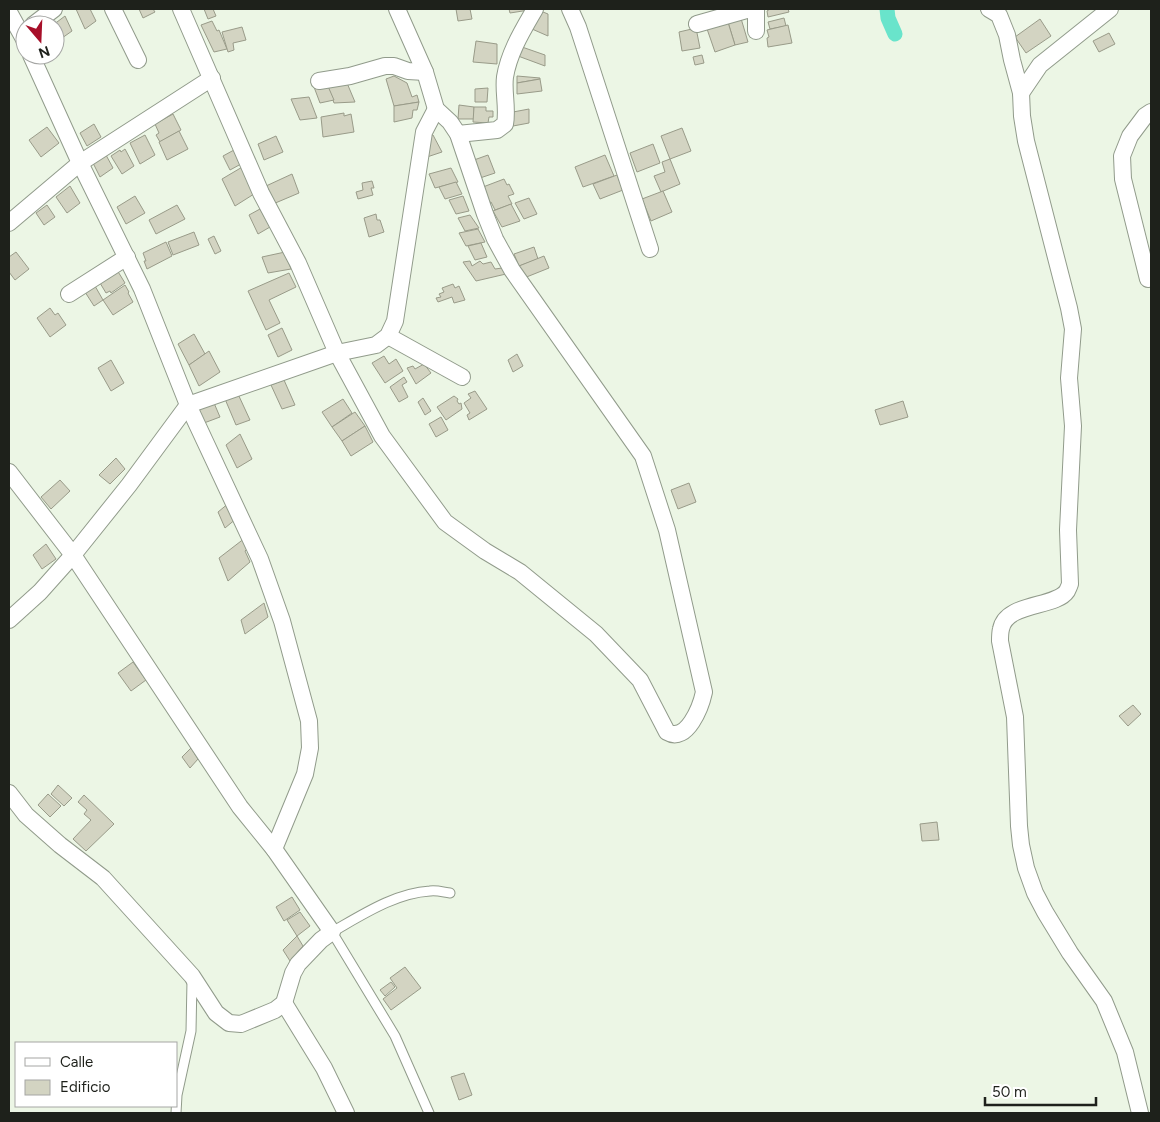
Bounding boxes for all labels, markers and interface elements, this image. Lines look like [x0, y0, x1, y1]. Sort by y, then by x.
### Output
north arrow [15, 15, 65, 65]
text: N [36, 42, 52, 62]
legend [15, 1042, 178, 1107]
text: Calle [60, 1053, 93, 1071]
scale bar [985, 1074, 1096, 1106]
text: Edificio [60, 1078, 111, 1096]
text: 50 m [992, 1083, 1027, 1101]

